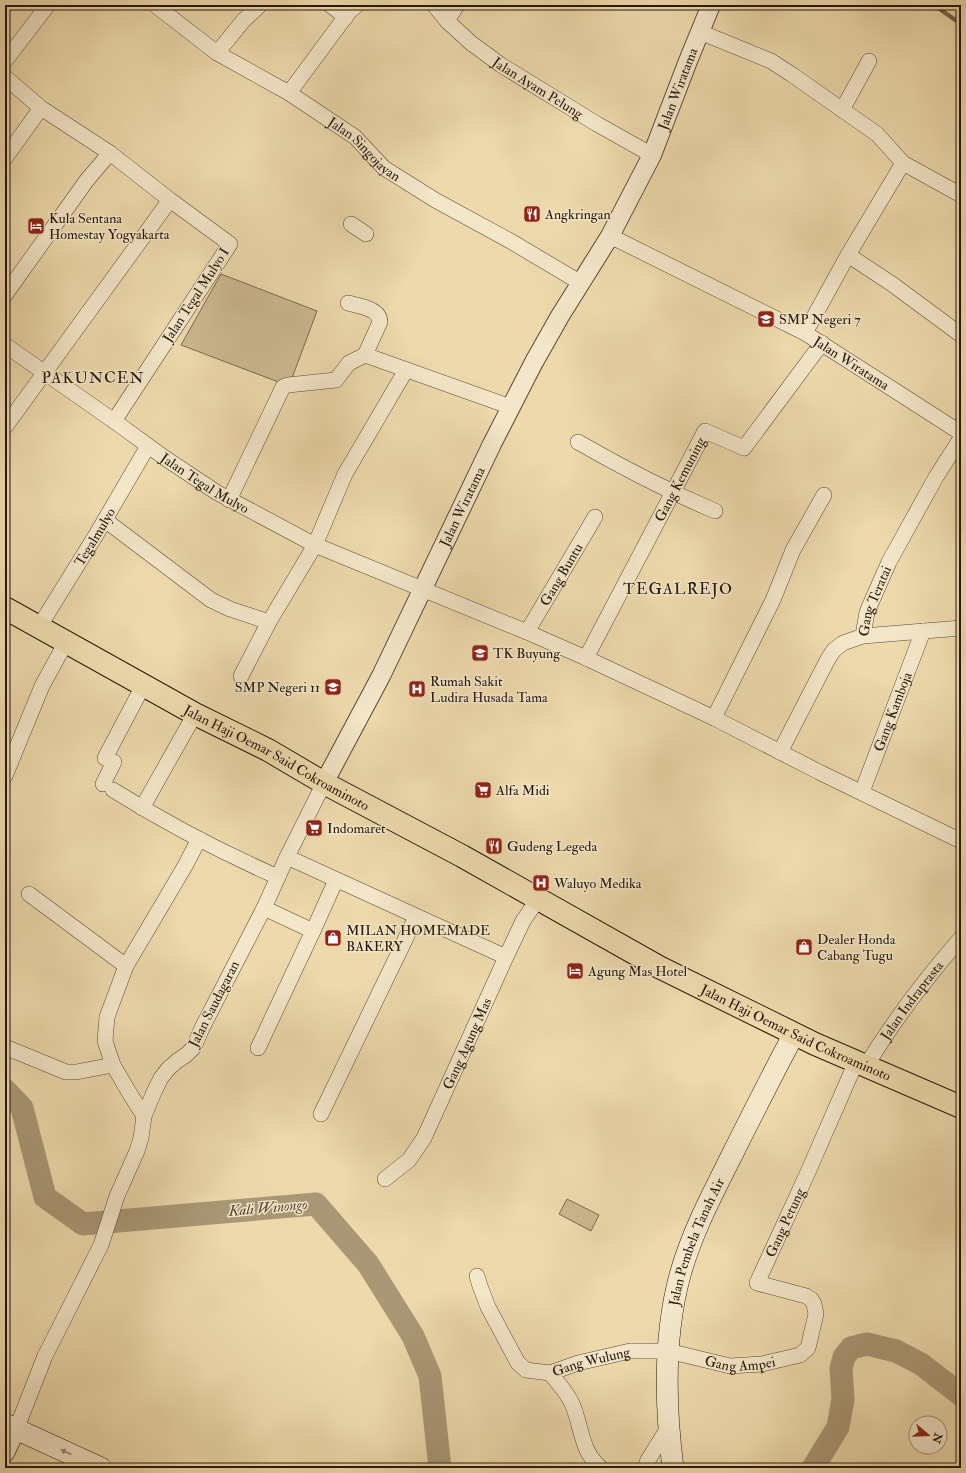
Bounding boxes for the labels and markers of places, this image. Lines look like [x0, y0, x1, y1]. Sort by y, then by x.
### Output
restaurant icon: Angkringan [522, 204, 542, 224]
place label: Angkringan [544, 206, 611, 223]
place label: Kula Sentana Homestay Yogyakarta [49, 210, 170, 244]
hotel icon: Kula Sentana Homestay Yogyakarta [26, 216, 46, 236]
school or university icon: SMP Negeri 7 [756, 309, 776, 329]
place label: SMP Negeri 7 [779, 311, 861, 328]
school or university icon: TK Buyung [470, 643, 490, 663]
place label: TK Buyung [493, 645, 561, 663]
place label: Rumah Sakit Ludira Husada Tama [430, 673, 548, 706]
school or university icon: SMP Negeri 11 [323, 677, 343, 697]
place label: SMP Negeri 11 [235, 679, 320, 696]
hospital icon: Rumah Sakit Ludira Husada Tama [407, 679, 427, 699]
supermarket icon: Alfa Midi [473, 780, 493, 800]
place label: Alfa Midi [495, 782, 550, 799]
supermarket icon: Indomaret [304, 818, 324, 838]
place label: Indomaret [327, 820, 386, 837]
restaurant icon: Gudeng Legeda [484, 836, 504, 856]
place label: Gudeng Legeda [507, 838, 597, 855]
hospital icon: Waluyo Medika [531, 873, 551, 893]
place label: Waluyo Medika [553, 875, 642, 893]
place label: MILAN HOMEMADE BAKERY [346, 922, 490, 955]
shop icon: MILAN HOMEMADE BAKERY [323, 928, 343, 948]
place label: Dealer Honda Cabang Tugu [817, 931, 896, 964]
shop icon: Dealer Honda Cabang Tugu [794, 937, 814, 957]
hotel icon: Agung Mas Hotel [565, 961, 585, 981]
place label: Agung Mas Hotel [587, 963, 688, 980]

